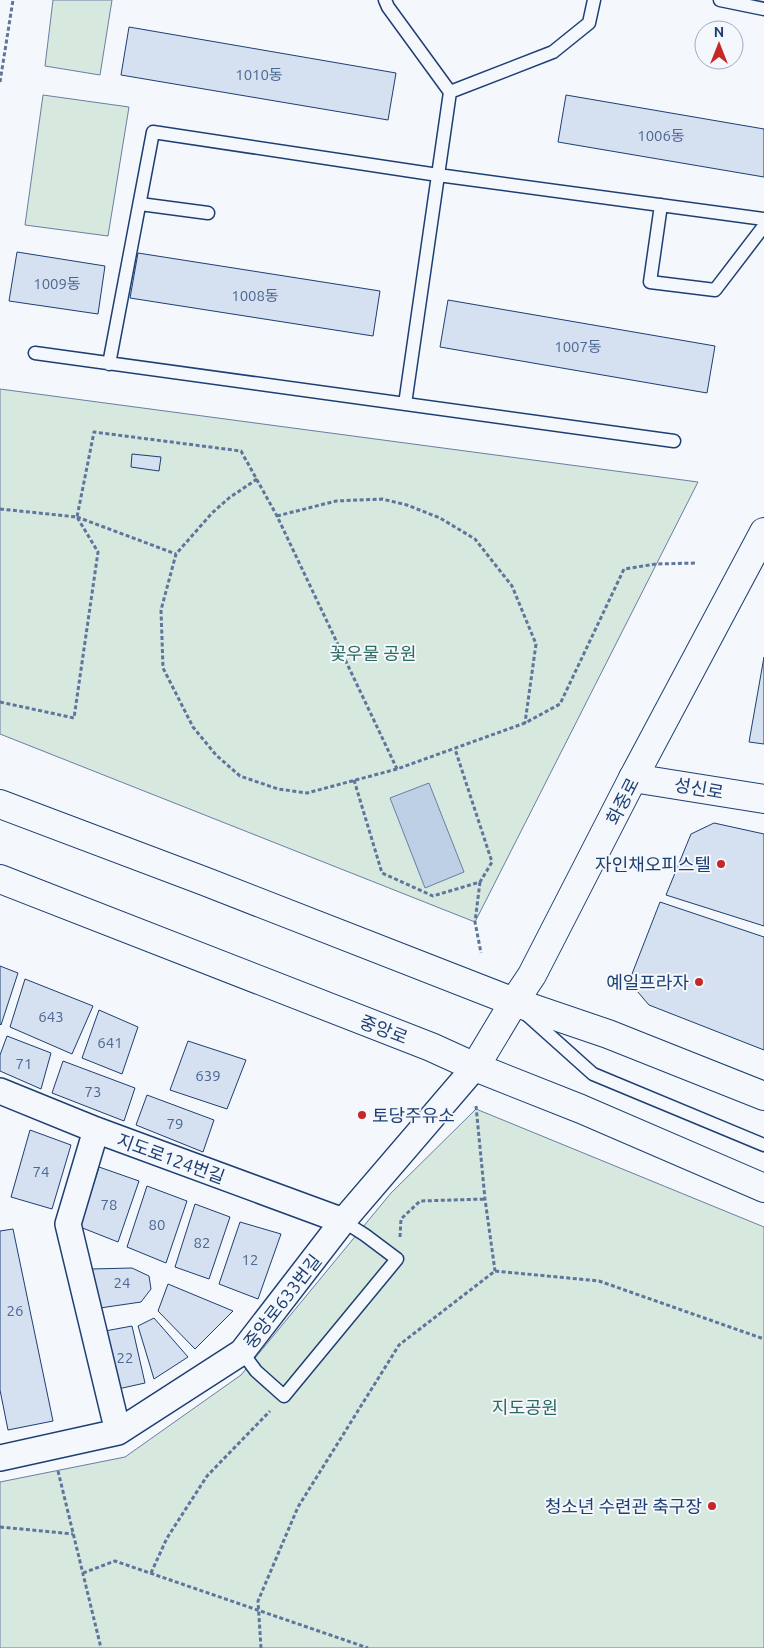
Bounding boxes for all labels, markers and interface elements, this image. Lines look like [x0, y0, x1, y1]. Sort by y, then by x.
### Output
north arrow [694, 20, 744, 70]
text: N [714, 24, 724, 40]
house number: 1010동 [235, 66, 283, 83]
house number: 1006동 [637, 127, 685, 144]
house number: 1009동 [33, 275, 81, 292]
house number: 1008동 [231, 287, 279, 304]
house number: 1007동 [554, 338, 602, 355]
park label: 꽃우물 공원 [330, 643, 416, 663]
street label: 화중로 [602, 774, 642, 828]
street label: 성신로 [673, 774, 725, 802]
place label: 자인채오피스텔 [595, 854, 711, 874]
marker: 자인채오피스텔 [715, 858, 727, 870]
place label: 예일프라자 [606, 972, 689, 992]
marker: 예일프라자 [693, 976, 705, 988]
house number: 643 [38, 1008, 64, 1025]
street label: 중앙로 [357, 1011, 411, 1047]
house number: 641 [97, 1034, 123, 1051]
house number: 71 [16, 1055, 32, 1072]
house number: 639 [195, 1067, 221, 1084]
house number: 73 [85, 1083, 101, 1100]
place label: 토당주유소 [372, 1105, 455, 1125]
marker: 토당주유소 [356, 1109, 368, 1121]
house number: 79 [167, 1115, 183, 1132]
street label: 지도로124번길 [114, 1129, 228, 1187]
house number: 74 [33, 1163, 49, 1180]
house number: 78 [101, 1196, 117, 1213]
house number: 80 [149, 1216, 165, 1233]
house number: 82 [194, 1234, 210, 1251]
street label: 중앙로633번길 [239, 1250, 325, 1352]
house number: 12 [242, 1251, 258, 1268]
house number: 24 [114, 1274, 130, 1291]
house number: 26 [7, 1302, 23, 1319]
house number: 22 [117, 1349, 133, 1366]
park label: 지도공원 [492, 1397, 558, 1417]
place label: 청소년 수련관 축구장 [545, 1496, 702, 1516]
marker: 청소년 수련관 축구장 [706, 1500, 718, 1512]

